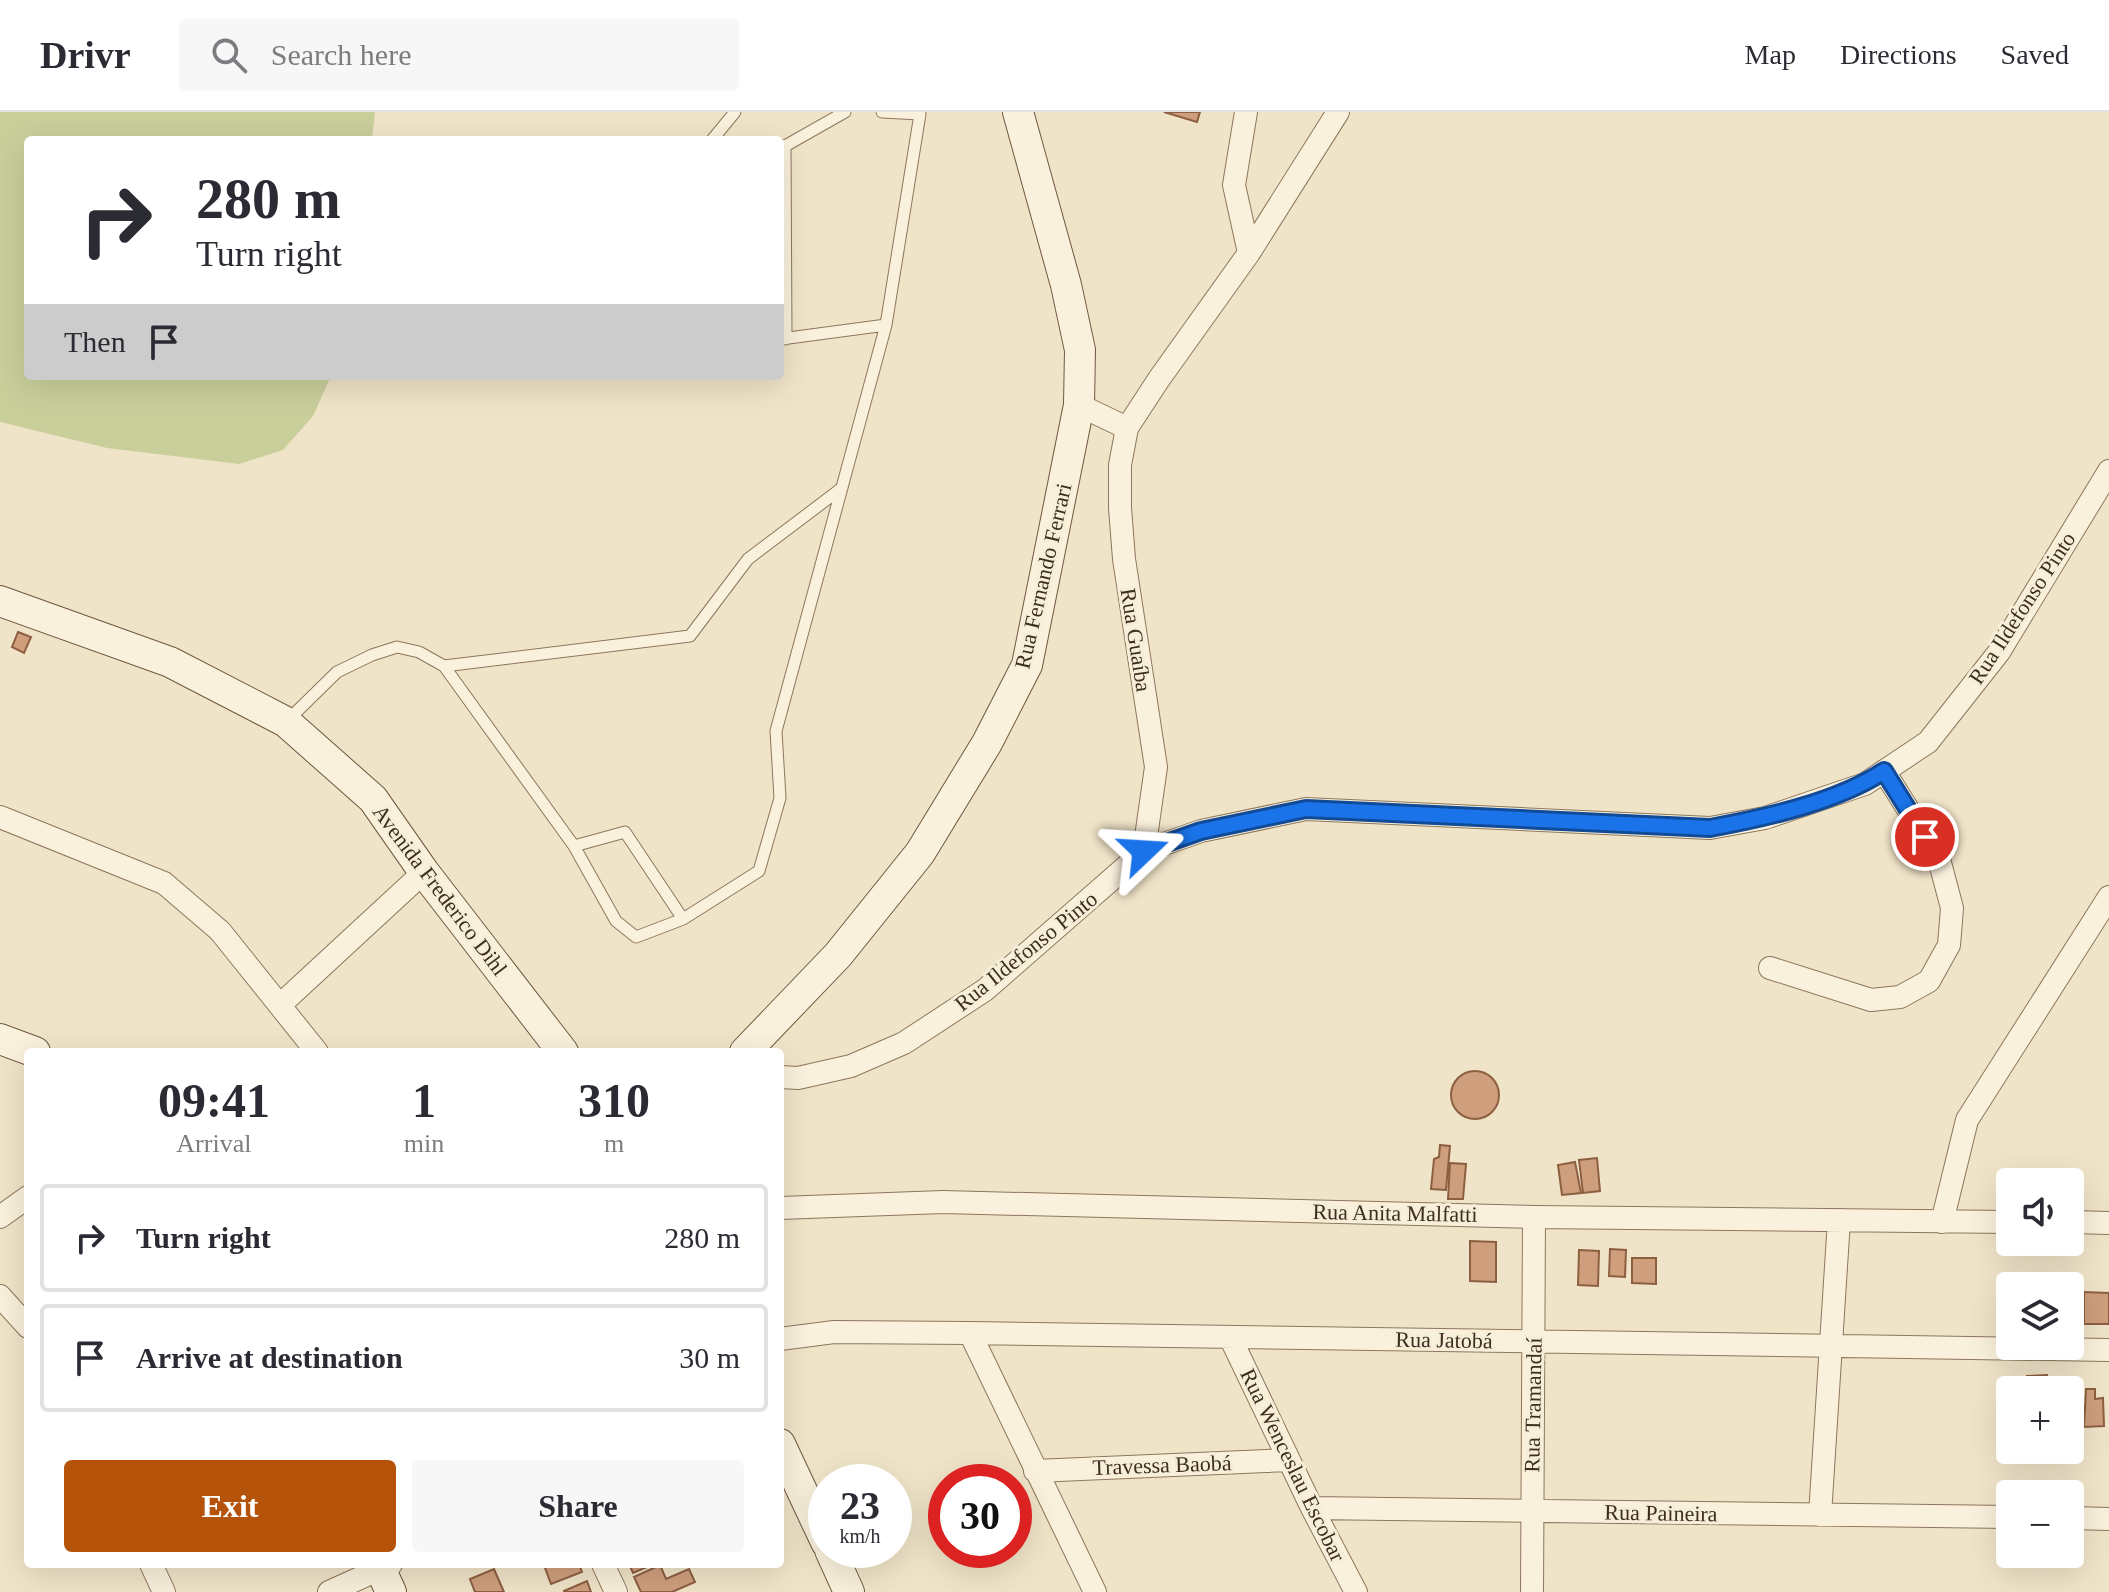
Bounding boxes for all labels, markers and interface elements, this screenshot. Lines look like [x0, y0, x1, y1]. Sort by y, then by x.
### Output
search box [179, 19, 739, 91]
icon: search [207, 33, 251, 77]
text: Drivr [40, 34, 131, 76]
text: Search here [271, 38, 411, 71]
text: Map [1745, 39, 1796, 70]
text: Directions [1840, 39, 1957, 70]
text: Saved [2001, 39, 2069, 70]
icon: right [64, 168, 168, 272]
text: 280 m [196, 168, 341, 230]
text: Turn right [196, 234, 342, 274]
icon: arrive [142, 320, 186, 364]
text: Then [64, 325, 126, 358]
street label: Rua Fernando Ferrari [1010, 481, 1076, 671]
street label: Rua Ildefonso Pinto [1964, 527, 2080, 689]
street label: Rua Guaíba [1115, 586, 1157, 694]
street label: Avenida Frederico Dihl [368, 800, 512, 980]
pin [1891, 803, 1959, 871]
position arrow [1102, 809, 1186, 893]
icon: arrive [1903, 815, 1947, 859]
street label: Rua Ildefonso Pinto [950, 886, 1102, 1016]
text: 09:41 [158, 1074, 270, 1127]
text: 1 [412, 1074, 436, 1127]
text: 310 [578, 1074, 650, 1127]
text: Arrival [176, 1129, 251, 1158]
text: min [404, 1129, 444, 1158]
text: m [604, 1129, 624, 1158]
map controls [1996, 1168, 2084, 1568]
button: sound [1996, 1168, 2084, 1256]
street label: Rua Anita Malfatti [1312, 1199, 1478, 1227]
icon: right [68, 1216, 112, 1260]
text: Turn right [136, 1221, 271, 1254]
text: 280 m [664, 1221, 740, 1254]
button: layers [1996, 1272, 2084, 1360]
street label: Rua Jatobá [1395, 1327, 1493, 1353]
icon: arrive [68, 1336, 112, 1380]
street label: Rua Tramandaí [1519, 1337, 1547, 1473]
text: Arrive at destination [136, 1341, 403, 1374]
text: 30 m [679, 1341, 740, 1374]
street label: Rua Wenceslau Escobar [1235, 1364, 1351, 1566]
button: + [1996, 1376, 2084, 1464]
street label: Travessa Baobá [1092, 1450, 1232, 1480]
button: Exit [64, 1460, 396, 1552]
button: Share [412, 1460, 744, 1552]
speed limit sign: 30 [928, 1464, 1032, 1568]
button: − [1996, 1480, 2084, 1568]
text: 23 [840, 1483, 880, 1528]
street label: Rua Paineira [1604, 1500, 1718, 1526]
text: km/h [839, 1525, 881, 1547]

